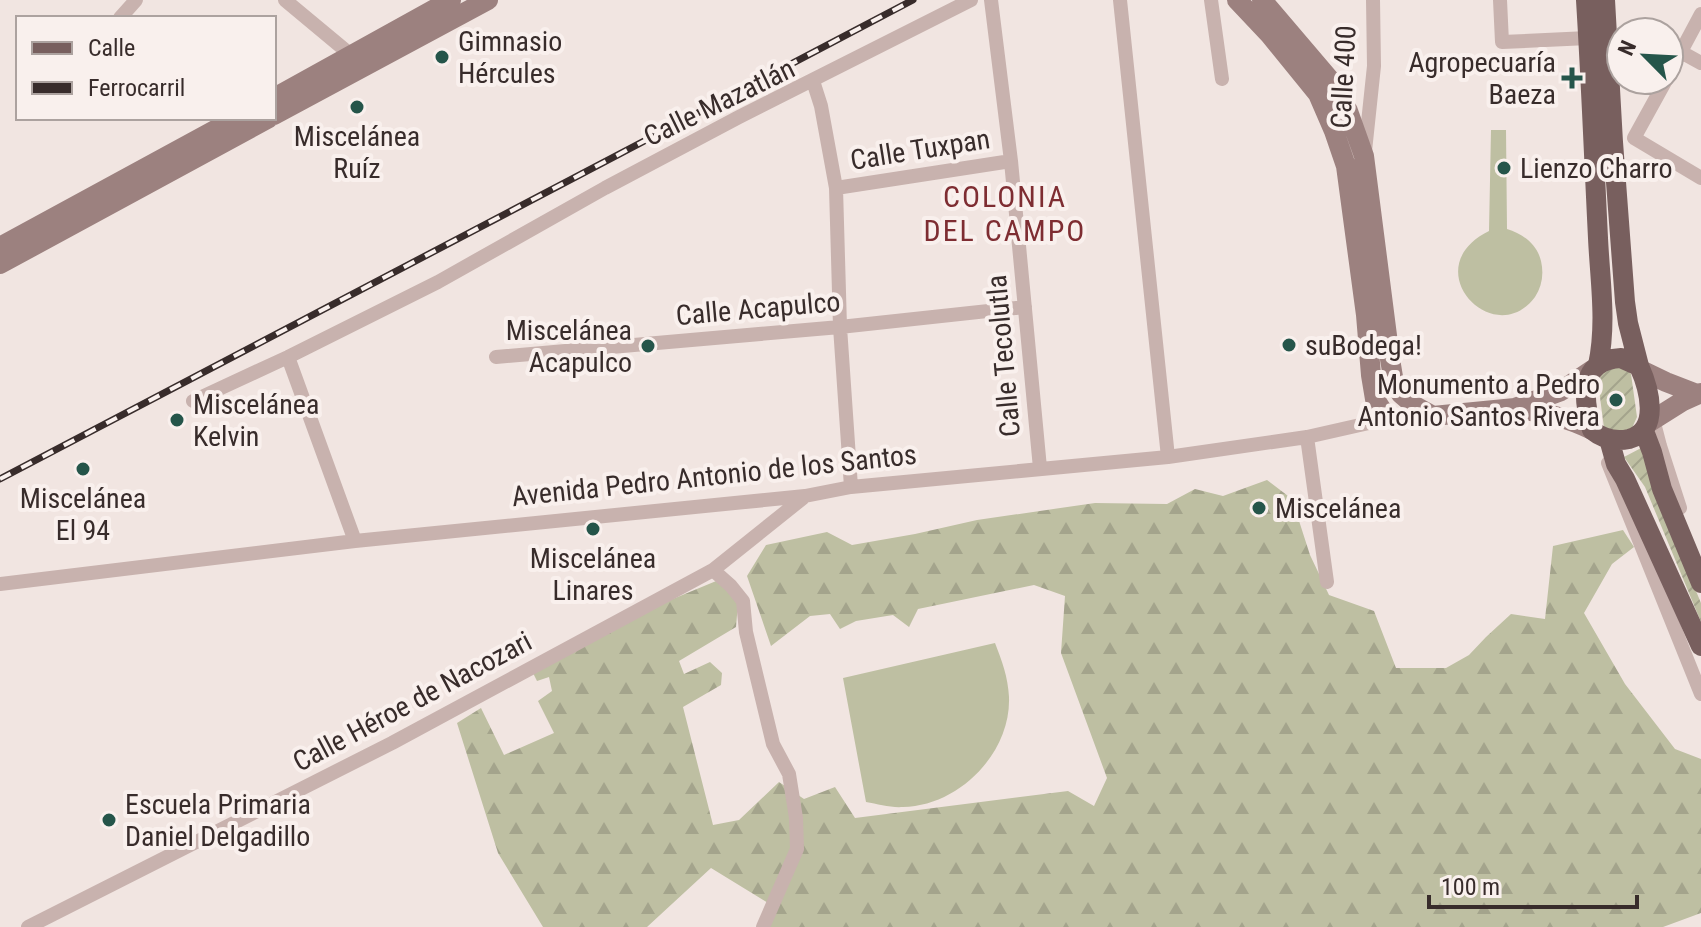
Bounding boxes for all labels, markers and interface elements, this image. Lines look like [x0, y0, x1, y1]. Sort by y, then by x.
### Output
legend [16, 16, 276, 120]
north arrow [1605, 16, 1685, 96]
place label: Gimnasio Hércules [458, 25, 562, 90]
street label: Calle 400 [1324, 25, 1363, 129]
text: Calle [88, 34, 135, 62]
text: N [1613, 37, 1641, 59]
place label: Agropecuaría Baeza [1408, 46, 1556, 111]
marker: Gimnasio Hércules [433, 48, 451, 66]
street label: Calle Mazatlán [638, 52, 800, 153]
marker: Agropecuaría Baeza [1563, 69, 1581, 87]
text: Ferrocarril [88, 74, 185, 102]
marker: Miscelánea Ruíz [348, 98, 366, 116]
place label: Miscelánea Ruíz [294, 120, 420, 185]
street label: Calle Tuxpan [848, 122, 992, 177]
place label: Lienzo Charro [1520, 152, 1673, 185]
marker: Lienzo Charro [1495, 159, 1513, 177]
district label: COLONIA DEL CAMPO [924, 179, 1086, 248]
street label: Calle Tecolutla [980, 274, 1027, 438]
street label: Calle Acapulco [674, 285, 842, 332]
place label: Miscelánea Acapulco [506, 314, 632, 379]
place label: suBodega! [1305, 329, 1422, 362]
marker: suBodega! [1280, 336, 1298, 354]
marker: Miscelánea Acapulco [639, 337, 657, 355]
place label: Monumento a Pedro Antonio Santos Rivera [1357, 368, 1600, 433]
place label: Miscelánea Kelvin [193, 388, 319, 453]
marker: Monumento a Pedro Antonio Santos Rivera [1607, 391, 1625, 409]
marker: Miscelánea Kelvin [168, 411, 186, 429]
street label: Avenida Pedro Antonio de los Santos [510, 438, 918, 513]
marker: Miscelánea El 94 [74, 460, 92, 478]
place label: Miscelánea El 94 [20, 482, 146, 547]
place label: Miscelánea [1275, 492, 1401, 525]
marker: Miscelánea [1250, 499, 1268, 517]
marker: Miscelánea Linares [584, 520, 602, 538]
place label: Miscelánea Linares [530, 542, 656, 607]
street label: Calle Héroe de Nacozari [287, 625, 537, 778]
place label: Escuela Primaria Daniel Delgadillo [125, 788, 311, 853]
marker: Escuela Primaria Daniel Delgadillo [100, 811, 118, 829]
scale bar [1429, 859, 1637, 909]
text: 100 m [1441, 873, 1500, 901]

